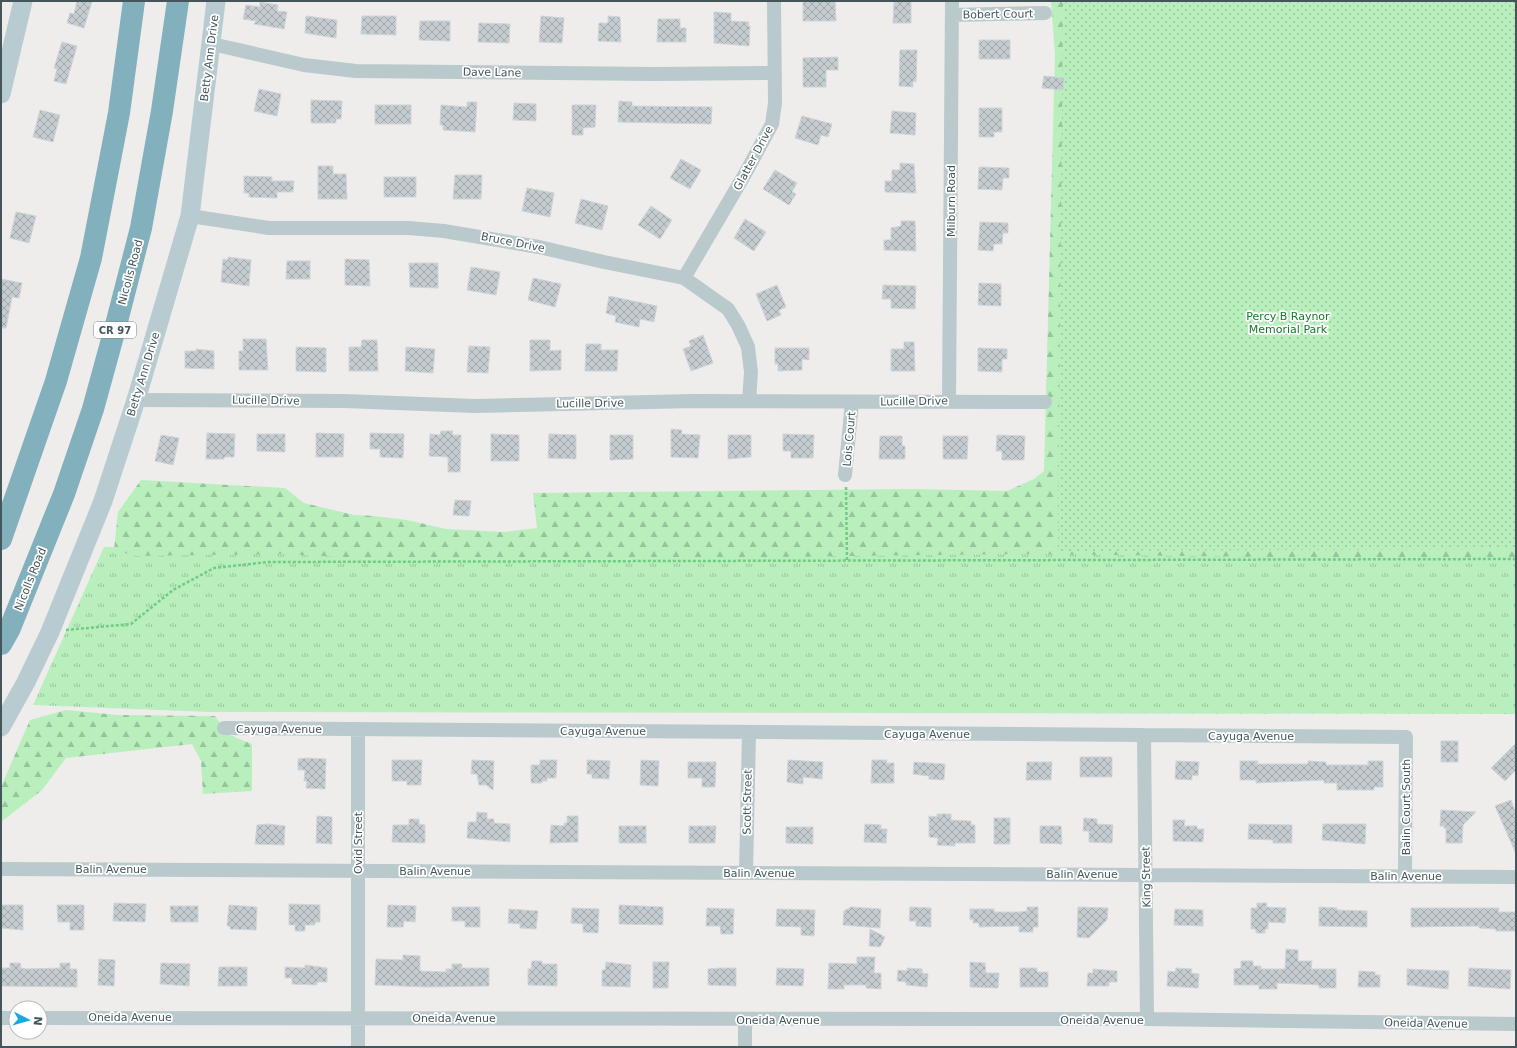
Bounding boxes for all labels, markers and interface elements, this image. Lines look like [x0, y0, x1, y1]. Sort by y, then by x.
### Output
street label: Bobert Court [963, 7, 1034, 22]
street label: Betty Ann Drive [198, 14, 221, 102]
street label: Dave Lane [463, 65, 522, 80]
street label: Glatter Drive [731, 124, 776, 193]
street label: Milburn Road [945, 165, 958, 237]
street label: Bruce Drive [480, 230, 546, 255]
street label: Nicolls Road [116, 238, 145, 306]
park label: Percy B Raynor Memorial Park [1246, 310, 1330, 336]
road number: CR 97 [94, 322, 136, 338]
street label: Betty Ann Drive [125, 330, 163, 418]
street label: Lucille Drive [232, 393, 300, 408]
street label: Lucille Drive [880, 394, 948, 409]
street label: Lucille Drive [556, 396, 624, 411]
street label: Lois Court [841, 410, 858, 467]
street label: Nicolls Road [12, 546, 49, 613]
street label: Cayuga Avenue [236, 723, 322, 736]
street label: Cayuga Avenue [560, 725, 646, 738]
street label: Cayuga Avenue [884, 728, 970, 741]
street label: Cayuga Avenue [1208, 730, 1294, 743]
street label: Balin Court South [1400, 759, 1413, 855]
street label: Scott Street [740, 769, 755, 835]
street label: Ovid Street [352, 811, 365, 874]
street label: King Street [1139, 846, 1154, 908]
street label: Balin Avenue [75, 863, 147, 876]
street label: Balin Avenue [399, 865, 471, 878]
street label: Balin Avenue [723, 867, 795, 880]
street label: Balin Avenue [1046, 868, 1118, 881]
street label: Balin Avenue [1370, 870, 1442, 883]
north arrow [8, 1000, 48, 1040]
street label: Oneida Avenue [88, 1011, 172, 1024]
street label: Oneida Avenue [412, 1012, 496, 1025]
street label: Oneida Avenue [736, 1014, 820, 1027]
street label: Oneida Avenue [1060, 1014, 1144, 1027]
text: N [31, 1016, 44, 1026]
street label: Oneida Avenue [1384, 1016, 1468, 1031]

